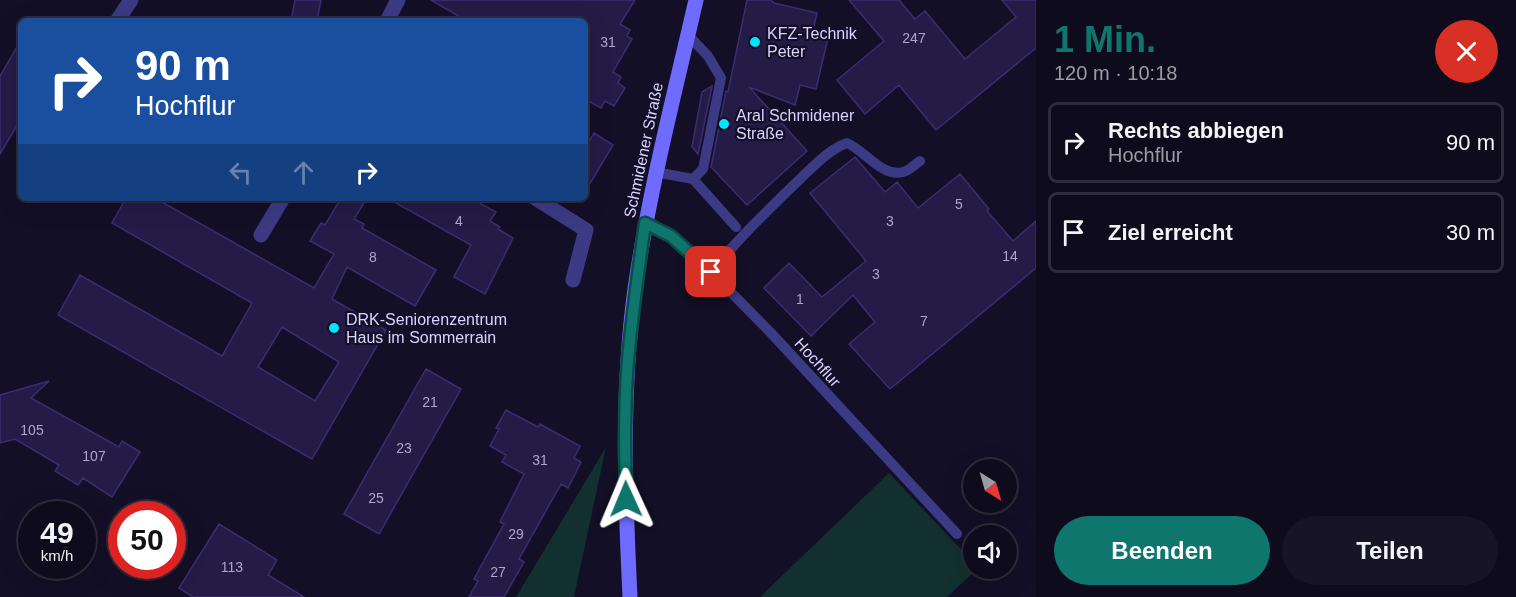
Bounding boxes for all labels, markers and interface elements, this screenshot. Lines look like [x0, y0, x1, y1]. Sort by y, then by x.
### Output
text: 1 Min. [1054, 19, 1156, 60]
button: close [1435, 20, 1498, 83]
place label: KFZ-Technik Peter [767, 25, 858, 60]
house number: 247 [902, 30, 926, 46]
house number: 31 [600, 34, 616, 50]
marker: KFZ-Technik Peter [748, 35, 762, 49]
icon: right [36, 42, 114, 120]
text: 90 m [135, 42, 231, 89]
text: 120 m · 10:18 [1054, 62, 1177, 84]
street label: Schmidener Straße [621, 81, 666, 219]
text: Hochflur [135, 91, 236, 121]
place label: Aral Schmidener Straße [736, 107, 855, 142]
marker: Aral Schmidener Straße [717, 117, 731, 131]
text: Rechts abbiegen [1108, 118, 1284, 143]
icon: right [1057, 126, 1090, 159]
text: 90 m [1446, 130, 1495, 155]
text: Hochflur [1108, 144, 1182, 166]
icon: left [224, 156, 257, 189]
icon: ahead [287, 156, 320, 189]
icon: right [350, 156, 383, 189]
house number: 5 [955, 196, 963, 212]
house number: 4 [455, 213, 463, 229]
house number: 3 [886, 213, 894, 229]
icon: arrive [1057, 216, 1090, 249]
text: Ziel erreicht [1108, 220, 1233, 245]
text: 30 m [1446, 220, 1495, 245]
pin [685, 246, 736, 297]
house number: 14 [1002, 248, 1018, 264]
house number: 8 [369, 249, 377, 265]
icon: arrive [694, 255, 727, 288]
house number: 3 [872, 266, 880, 282]
house number: 1 [796, 291, 804, 307]
place label: DRK-Seniorenzentrum Haus im Sommerrain [346, 311, 507, 346]
house number: 7 [920, 313, 928, 329]
marker: DRK-Seniorenzentrum Haus im Sommerrain [327, 321, 341, 335]
street label: Hochflur [791, 335, 844, 391]
house number: 21 [422, 394, 438, 410]
house number: 105 [20, 422, 44, 438]
house number: 23 [396, 440, 412, 456]
house number: 107 [82, 448, 106, 464]
house number: 31 [532, 452, 548, 468]
north arrow [963, 459, 1017, 513]
map controls [963, 459, 1017, 579]
position arrow [594, 467, 658, 531]
house number: 25 [368, 490, 384, 506]
speed limit sign: 50 [108, 501, 186, 579]
text: 49 [40, 516, 74, 549]
button: Beenden [1054, 516, 1270, 585]
button: Teilen [1282, 516, 1498, 585]
button: sound [963, 525, 1017, 579]
house number: 29 [508, 526, 524, 542]
text: km/h [41, 547, 73, 564]
house number: 113 [221, 559, 243, 575]
house number: 27 [490, 564, 506, 580]

